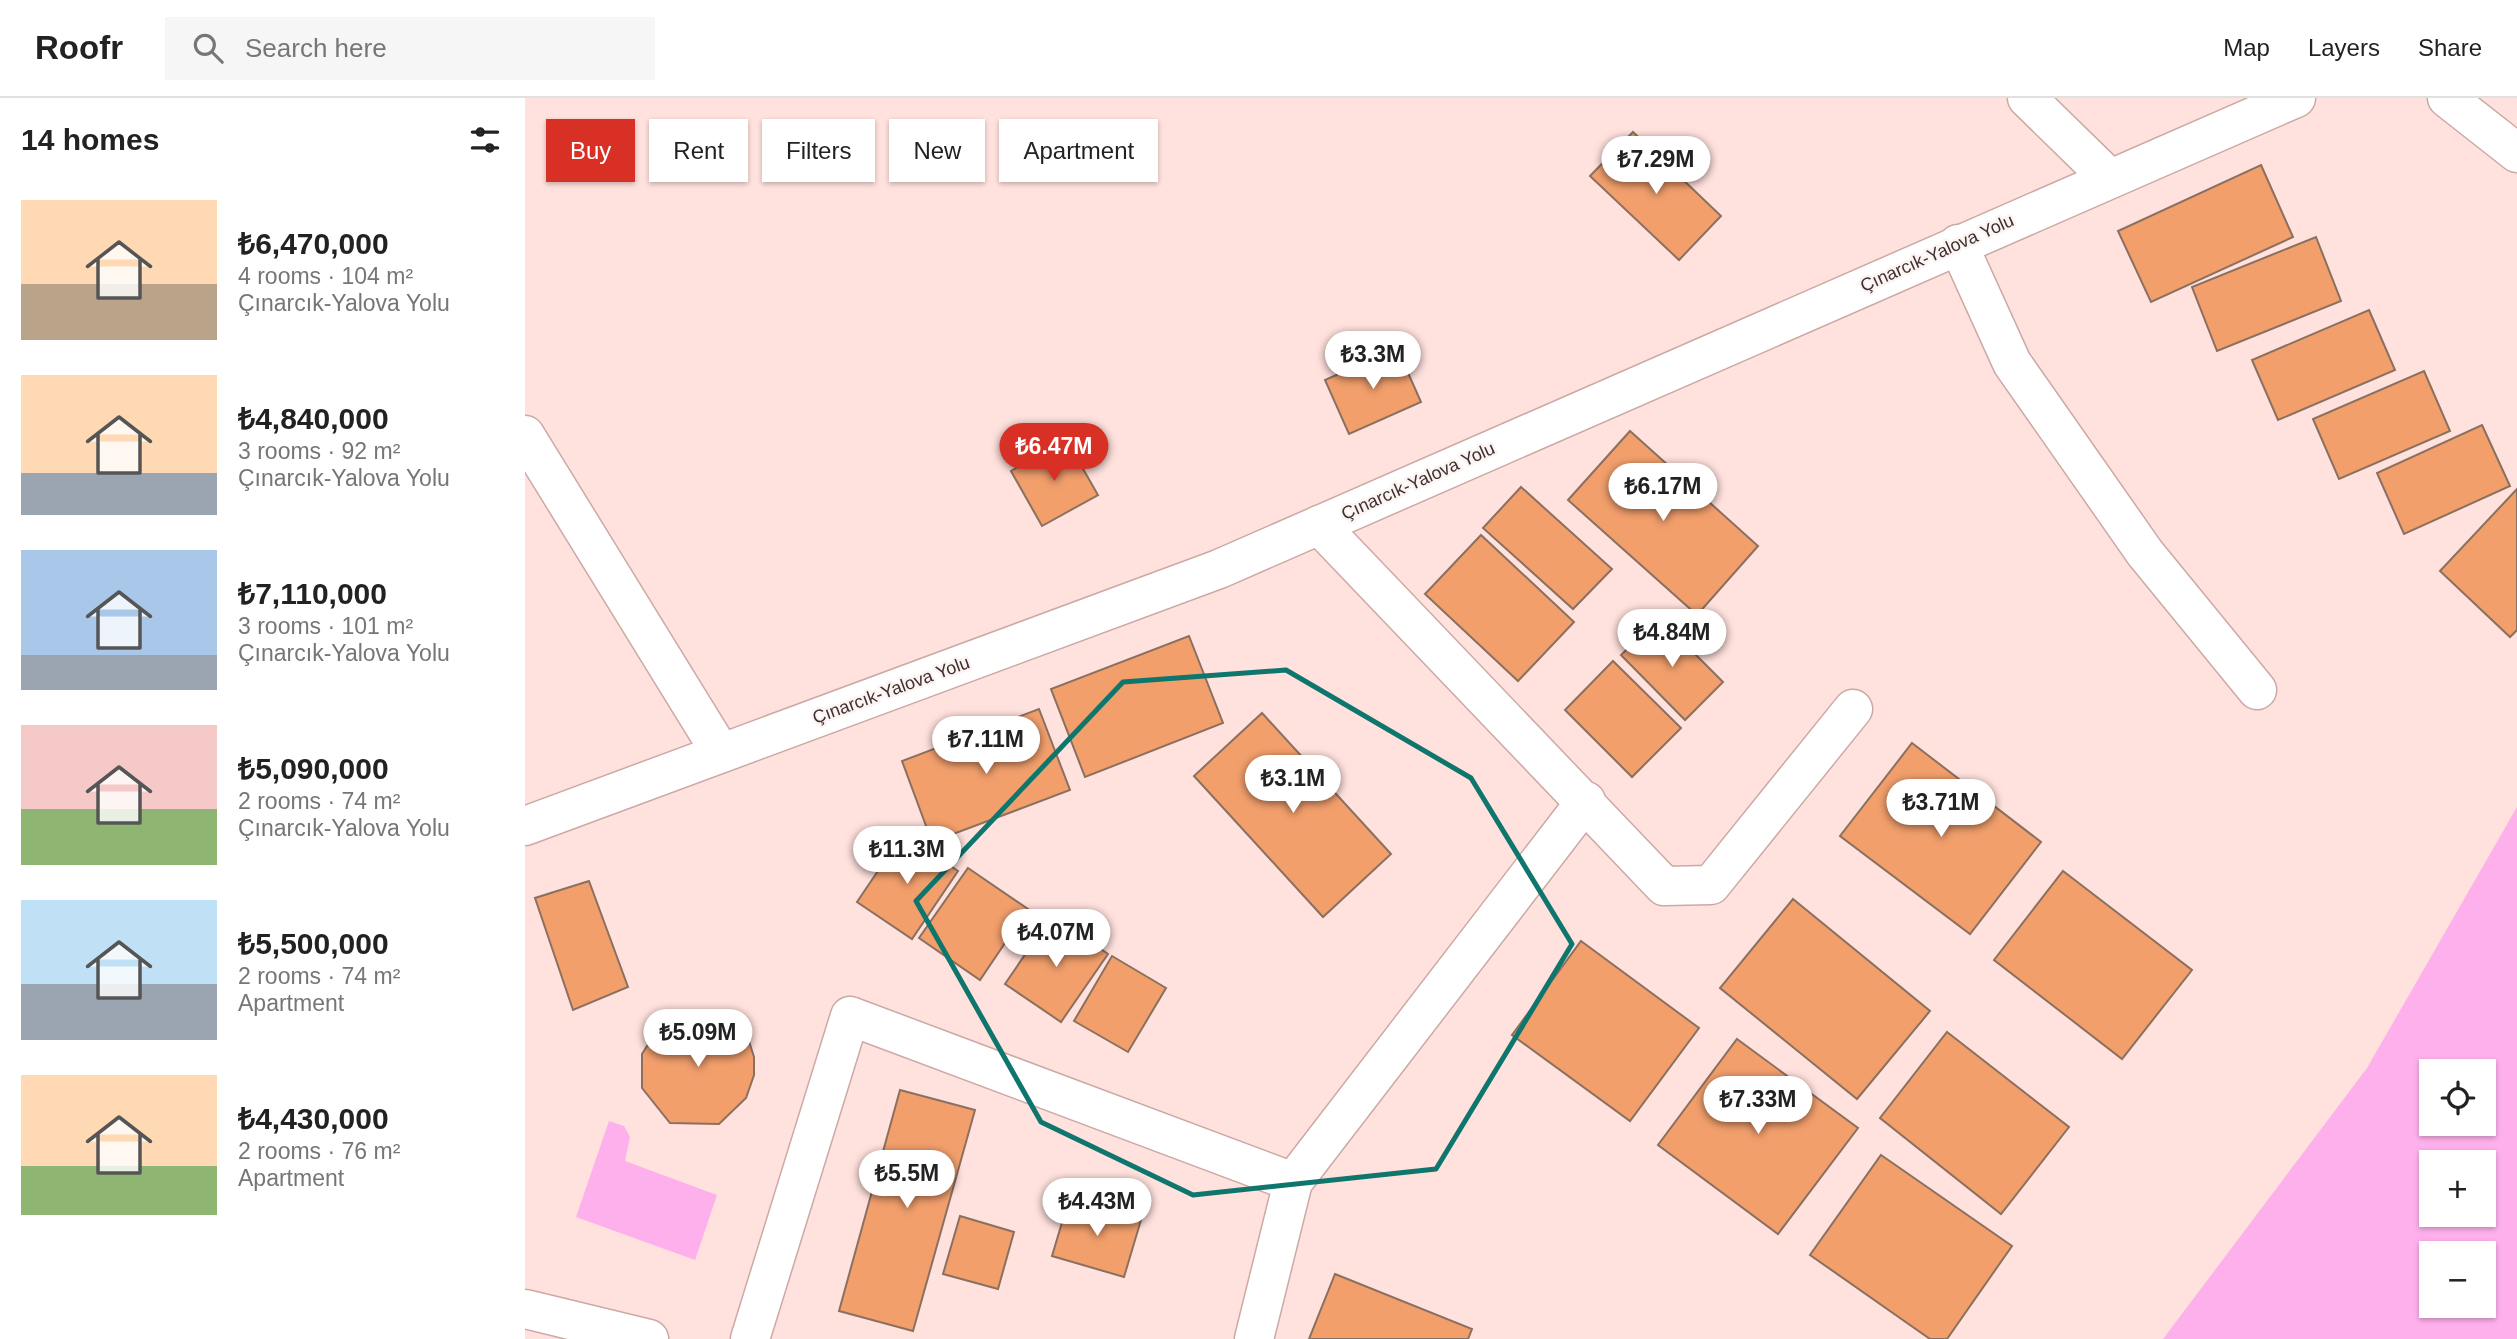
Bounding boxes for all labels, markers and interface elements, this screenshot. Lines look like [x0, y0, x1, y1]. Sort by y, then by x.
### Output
search box [165, 17, 655, 80]
text: Roofr [35, 29, 123, 66]
icon: search [189, 29, 227, 67]
text: Search here [245, 33, 387, 63]
text: Map [2223, 34, 2270, 61]
text: Layers [2308, 34, 2380, 61]
text: Share [2418, 34, 2482, 61]
chip: Buy [546, 119, 635, 182]
chip: Rent [649, 119, 748, 182]
chip: Filters [762, 119, 875, 182]
chip: New [889, 119, 985, 182]
chip: Apartment [999, 119, 1158, 182]
icon: filters [466, 121, 504, 159]
text: 14 homes [21, 123, 159, 156]
pin: ₺7.29M [1599, 136, 1713, 196]
text: ₺7.29M [1617, 146, 1695, 172]
street label: Çınarcık-Yalova Yolu [1857, 210, 2017, 296]
text: ₺6,470,000 [238, 227, 389, 260]
icon: home [77, 228, 161, 312]
text: 4 rooms · 104 m² [238, 263, 413, 289]
text: Çınarcık-Yalova Yolu [238, 290, 450, 316]
pin: ₺3.3M [1324, 331, 1422, 391]
text: ₺3.3M [1341, 341, 1405, 367]
text: ₺4,840,000 [238, 402, 389, 435]
icon: home [77, 403, 161, 487]
pin: ₺6.47M [997, 424, 1111, 483]
text: ₺6.47M [1015, 433, 1093, 459]
text: 3 rooms · 92 m² [238, 438, 400, 464]
street label: Çınarcık-Yalova Yolu [1338, 438, 1498, 524]
pin: ₺6.17M [1606, 464, 1720, 523]
text: Çınarcık-Yalova Yolu [238, 465, 450, 491]
text: ₺6.17M [1624, 473, 1702, 499]
text: ₺7,110,000 [238, 577, 387, 610]
icon: home [77, 578, 161, 662]
pin: ₺4.84M [1615, 610, 1729, 669]
text: 3 rooms · 101 m² [238, 613, 413, 639]
text: ₺4.84M [1633, 619, 1711, 645]
text: Çınarcık-Yalova Yolu [238, 640, 450, 666]
street label: Çınarcık-Yalova Yolu [810, 652, 972, 728]
pin: ₺7.11M [929, 716, 1043, 776]
text: ₺7.11M [948, 726, 1024, 752]
text: ₺5,090,000 [238, 752, 389, 785]
icon: home [77, 753, 161, 837]
pin: ₺3.1M [1244, 756, 1342, 815]
text: ₺3.1M [1261, 765, 1325, 791]
pin: ₺3.71M [1884, 780, 1998, 839]
text: 2 rooms · 74 m² [238, 788, 400, 814]
text: ₺3.71M [1902, 789, 1980, 815]
text: Çınarcık-Yalova Yolu [238, 815, 450, 841]
pin: ₺11.3M [850, 826, 964, 886]
text: ₺11.3M [869, 836, 945, 862]
pin: ₺4.07M [999, 910, 1113, 969]
text: ₺4.07M [1017, 919, 1095, 945]
text: ₺5,500,000 [238, 927, 389, 960]
icon: home [77, 928, 161, 1012]
text: 2 rooms · 74 m² [238, 963, 400, 989]
text: Apartment [238, 990, 344, 1016]
pin: ₺5.09M [641, 1010, 755, 1069]
text: ₺5.09M [659, 1019, 737, 1045]
map controls [2419, 1059, 2496, 1318]
button: locate [2419, 1059, 2496, 1136]
pin: ₺7.33M [1701, 1076, 1815, 1136]
text: ₺7.33M [1719, 1086, 1797, 1112]
text: ₺4,430,000 [238, 1102, 389, 1135]
icon: home [77, 1103, 161, 1187]
text: 2 rooms · 76 m² [238, 1138, 400, 1164]
pin: ₺5.5M [858, 1150, 956, 1210]
button: + [2419, 1150, 2496, 1227]
text: ₺5.5M [875, 1160, 939, 1186]
text: Apartment [238, 1165, 344, 1191]
pin: ₺4.43M [1040, 1178, 1154, 1238]
text: ₺4.43M [1058, 1188, 1136, 1214]
button: − [2419, 1241, 2496, 1318]

